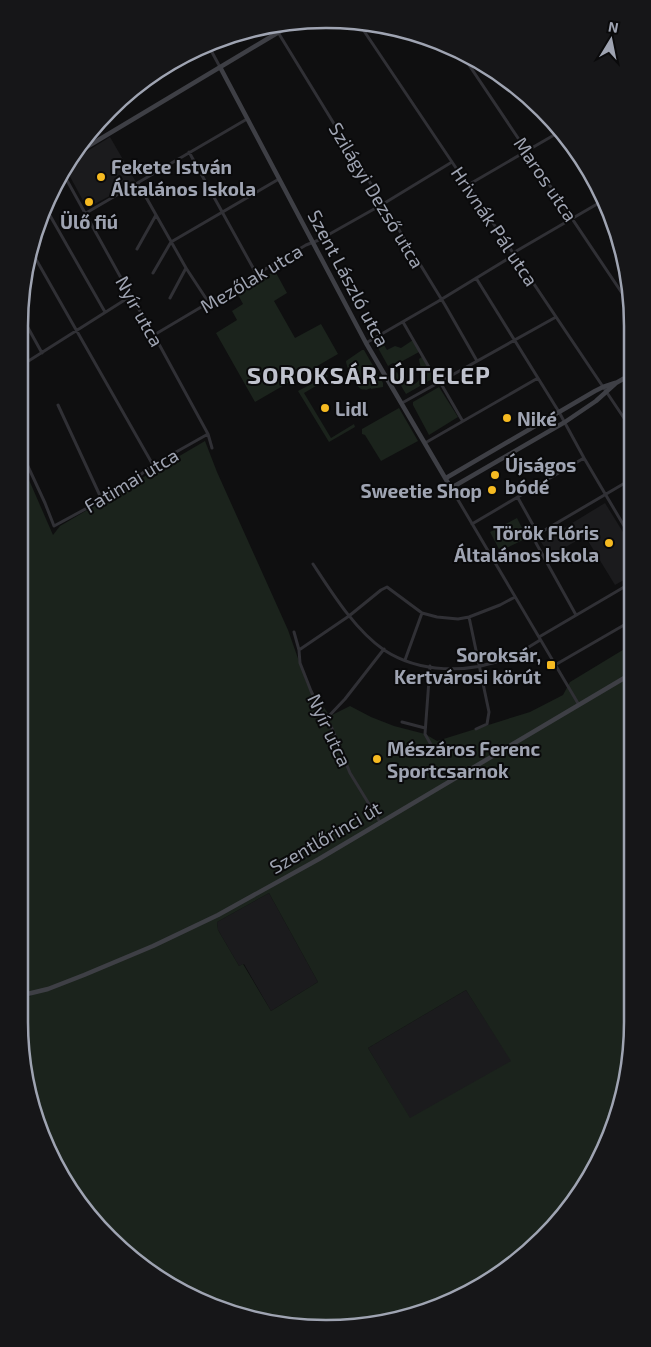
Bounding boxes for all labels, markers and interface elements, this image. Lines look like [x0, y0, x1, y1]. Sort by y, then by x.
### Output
north arrow [586, 15, 636, 65]
text: N [607, 17, 620, 36]
street label: Szilágyi Dezső utca [324, 118, 430, 272]
street label: Maros utca [509, 132, 583, 226]
place label: Fekete István Általános Iskola [111, 155, 256, 200]
street label: Hrivnák Pál utca [447, 162, 543, 290]
marker: Fekete István Általános Iskola [95, 171, 107, 183]
marker: Ülő fiú [83, 196, 95, 208]
street label: Szent László utca [303, 206, 395, 350]
place label: Ülő fiú [60, 210, 118, 233]
street label: Mezőlak utca [196, 239, 306, 317]
street label: Nyír utca [111, 272, 169, 350]
district label: SOROKSÁR-ÚJTELEP [247, 360, 491, 389]
place label: Lidl [335, 397, 369, 420]
marker: Lidl [319, 402, 331, 414]
place label: Niké [517, 407, 557, 430]
marker: Niké [501, 412, 513, 424]
street label: Fatimai utca [80, 443, 182, 517]
place label: Újságos bódé [505, 453, 576, 498]
marker: Újságos bódé [489, 469, 501, 481]
place label: Sweetie Shop [360, 479, 482, 502]
marker: Sweetie Shop [486, 484, 498, 496]
place label: Török Flóris Általános Iskola [454, 521, 599, 566]
marker: Török Flóris Általános Iskola [603, 537, 615, 549]
place label: Soroksár, Kertvárosi körút [394, 643, 541, 688]
marker: Soroksár, Kertvárosi körút [545, 659, 557, 671]
street label: Nyír utca [303, 690, 357, 770]
place label: Mészáros Ferenc Sportcsarnok [387, 737, 540, 782]
marker: Mészáros Ferenc Sportcsarnok [371, 753, 383, 765]
street label: Szentlőrinci út [265, 796, 385, 878]

